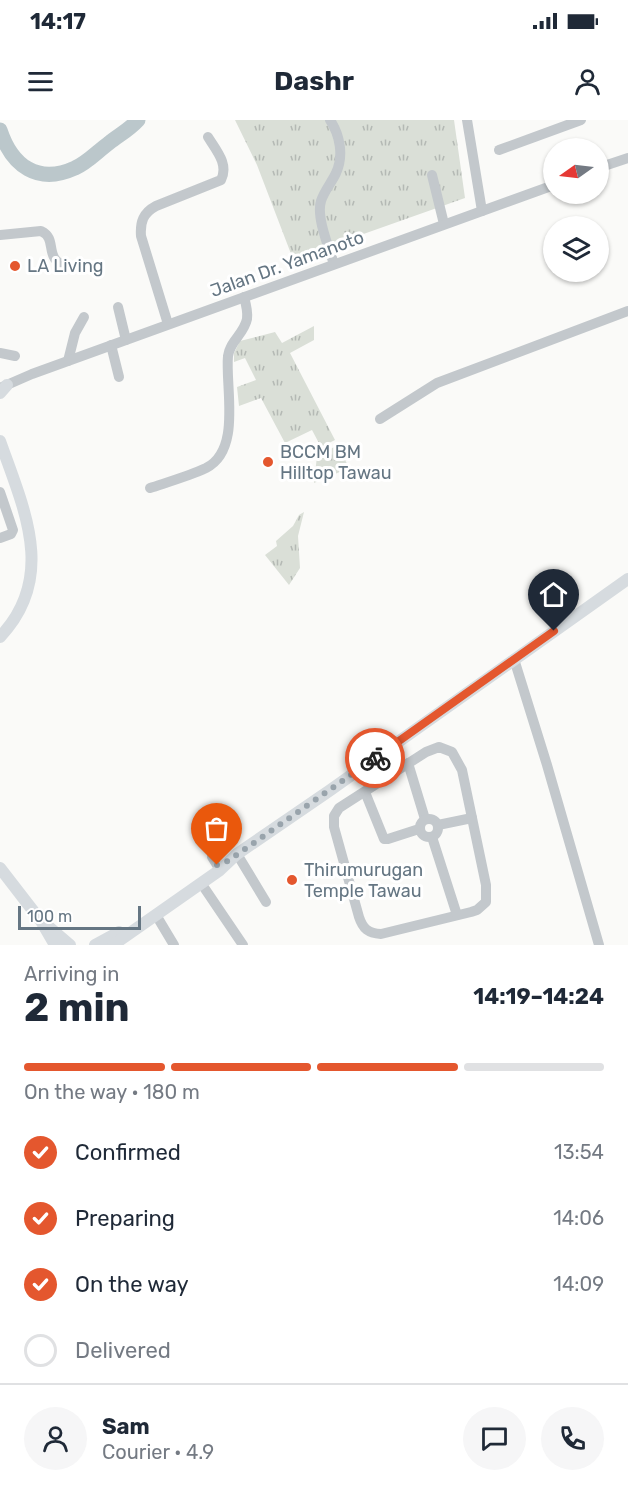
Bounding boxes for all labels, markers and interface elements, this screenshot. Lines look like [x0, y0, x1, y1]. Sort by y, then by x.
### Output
text: 14:17 [30, 8, 86, 35]
icon: menu [24, 65, 57, 98]
text: Dashr [274, 65, 354, 97]
icon: person [571, 65, 604, 98]
north arrow [543, 138, 609, 204]
map controls [543, 138, 609, 282]
button: layers [543, 216, 609, 282]
street label: Jalan Dr. Yamanoto [207, 226, 367, 302]
place label: LA Living [27, 255, 104, 277]
marker: LA Living [8, 259, 22, 273]
place label: BCCM BM Hilltop Tawau [280, 441, 392, 484]
marker: BCCM BM Hilltop Tawau [261, 455, 275, 469]
pin [528, 569, 579, 631]
icon: home [537, 578, 570, 611]
courier [345, 728, 405, 788]
icon: bike [359, 742, 392, 775]
pin [191, 803, 242, 865]
icon: bag [200, 812, 233, 845]
place label: Thirumurugan Temple Tawau [304, 859, 423, 902]
marker: Thirumurugan Temple Tawau [285, 873, 299, 887]
scale bar [18, 903, 141, 930]
text: 100 m [27, 907, 72, 926]
text: Arriving in [24, 962, 119, 986]
text: 14:19–14:24 [473, 983, 604, 1010]
text: 2 min [24, 985, 130, 1031]
text: On the way · 180 m [24, 1080, 200, 1104]
icon: check [24, 1136, 57, 1169]
text: Confirmed [75, 1139, 181, 1166]
text: 13:54 [554, 1140, 604, 1164]
icon: check [24, 1202, 57, 1235]
text: Preparing [75, 1205, 175, 1232]
text: 14:06 [553, 1206, 604, 1230]
icon: check [24, 1268, 57, 1301]
text: On the way [75, 1271, 189, 1298]
text: 14:09 [553, 1272, 604, 1296]
text: Delivered [75, 1337, 171, 1364]
button: person [24, 1407, 87, 1470]
button: chat [463, 1407, 526, 1470]
button: phone [541, 1407, 604, 1470]
text: Sam [102, 1413, 150, 1440]
text: Courier · 4.9 [102, 1440, 214, 1464]

